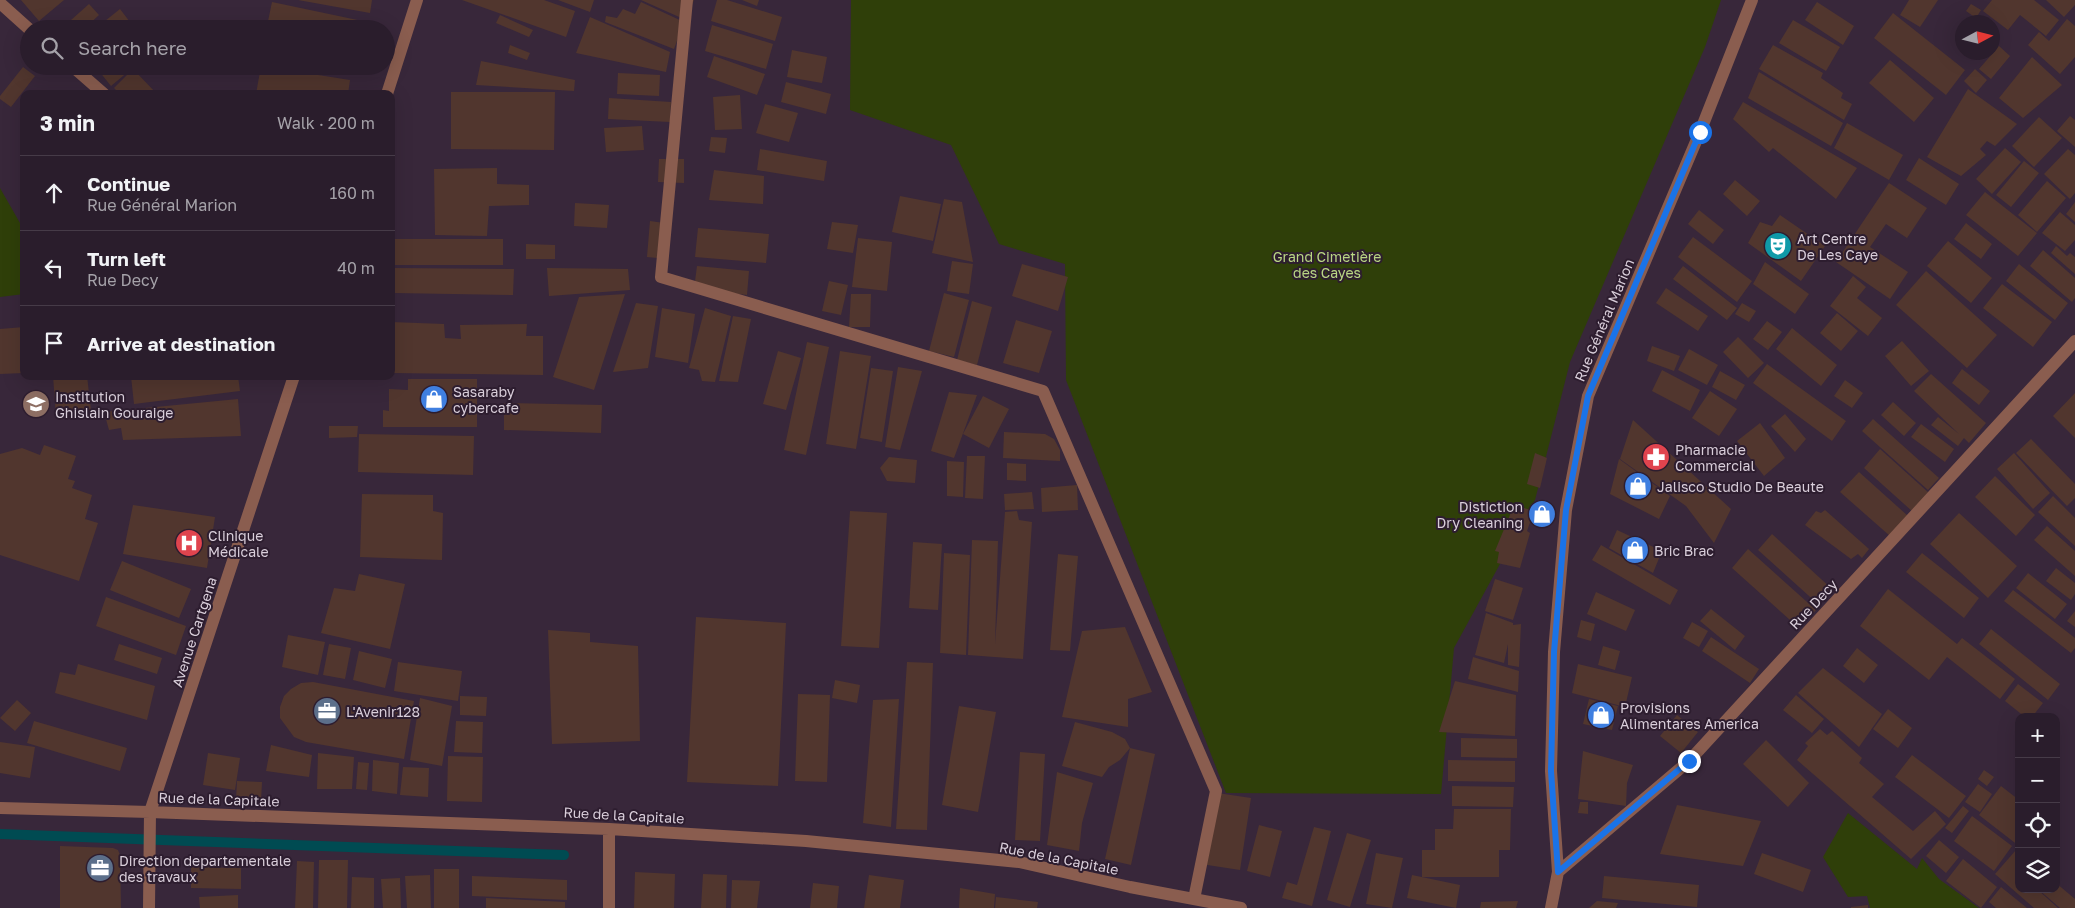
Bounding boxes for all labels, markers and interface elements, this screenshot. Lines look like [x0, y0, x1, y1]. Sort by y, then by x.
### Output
north arrow [1955, 15, 2000, 60]
search box [20, 20, 395, 75]
icon: search [38, 34, 66, 62]
text: Search here [78, 36, 187, 59]
text: 3 min [40, 110, 95, 136]
text: Walk · 200 m [277, 113, 375, 133]
route start [1689, 121, 1712, 144]
text: Continue [87, 172, 170, 195]
icon: ahead [40, 179, 68, 207]
text: 160 m [329, 183, 375, 203]
text: Rue Général Marion [87, 195, 237, 215]
place label: Art Centre De Les Caye [1797, 230, 1878, 263]
theatre icon: Art Centre De Les Caye [1763, 231, 1793, 261]
text: Turn left [87, 247, 166, 270]
park label: Grand Cimetière des Cayes [1273, 248, 1381, 281]
icon: left [40, 254, 68, 282]
street label: Rue Général Marion [1570, 256, 1638, 384]
text: 40 m [337, 258, 375, 278]
text: Rue Decy [87, 270, 158, 290]
icon: arrive [40, 329, 68, 357]
text: Arrive at destination [87, 332, 275, 355]
place label: Sasaraby cybercafe [453, 383, 519, 416]
shop icon: Sasaraby cybercafe [419, 384, 449, 414]
place label: Institution Ghislain Gouraige [55, 388, 173, 421]
school or university icon: Institution Ghislain Gouraige [21, 389, 51, 419]
place label: Pharmacie Commercial [1675, 441, 1755, 474]
pharmacy icon: Pharmacie Commercial [1641, 442, 1671, 472]
shop icon: Jalisco Studio De Beaute [1623, 471, 1653, 501]
place label: Jalisco Studio De Beaute [1657, 478, 1824, 495]
place label: Distiction Dry Cleaning [1437, 498, 1523, 531]
shop icon: Distiction Dry Cleaning [1527, 499, 1557, 529]
place label: Clinique Médicale [208, 527, 269, 560]
hospital icon: Clinique Médicale [174, 528, 204, 558]
shop icon: Bric Brac [1620, 535, 1650, 565]
place label: Bric Brac [1654, 542, 1714, 559]
street label: Avenue Cartgena [168, 575, 220, 689]
street label: Rue Decy [1785, 575, 1841, 633]
office icon: L'Avenir128 [312, 696, 342, 726]
place label: Provisions Alimentares America [1620, 699, 1759, 732]
shop icon: Provisions Alimentares America [1586, 700, 1616, 730]
place label: L'Avenir128 [346, 703, 420, 720]
map controls [2015, 713, 2060, 893]
button: + [2015, 713, 2060, 758]
route end [1678, 750, 1701, 773]
button: − [2015, 758, 2060, 803]
street label: Rue de la Capitale [158, 788, 280, 810]
street label: Rue de la Capitale [563, 803, 685, 827]
button: locate [2015, 803, 2060, 848]
street label: Rue de la Capitale [998, 838, 1120, 878]
button: layers [2015, 848, 2060, 893]
place label: Direction departementale des travaux [119, 852, 291, 885]
office icon: Direction departementale des travaux [85, 853, 115, 883]

